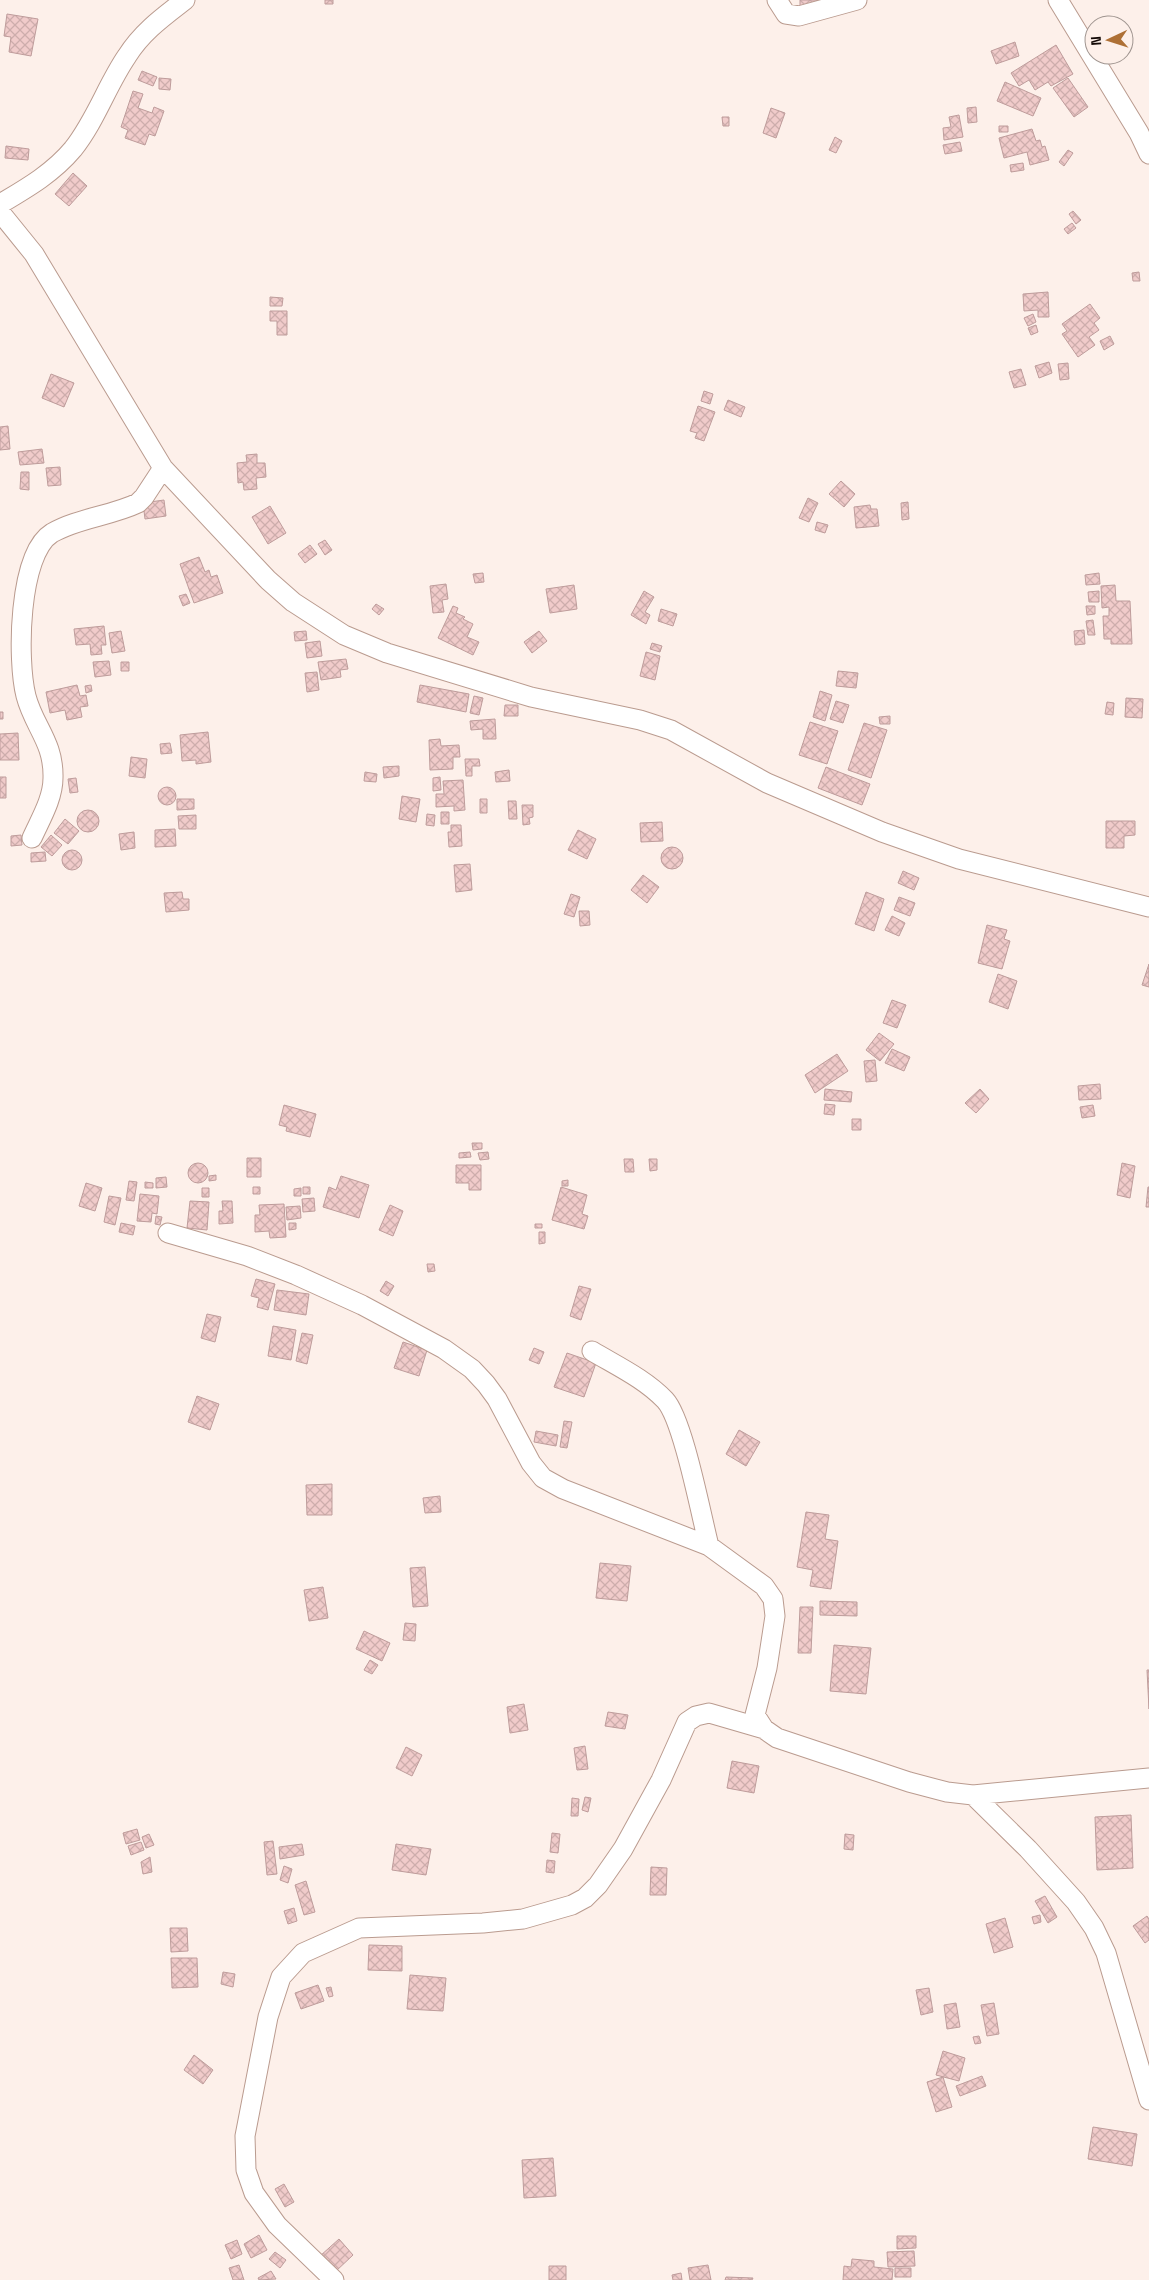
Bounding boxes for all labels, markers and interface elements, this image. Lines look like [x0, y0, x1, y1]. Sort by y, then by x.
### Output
north arrow [1084, 15, 1134, 65]
text: N [1087, 36, 1105, 46]

